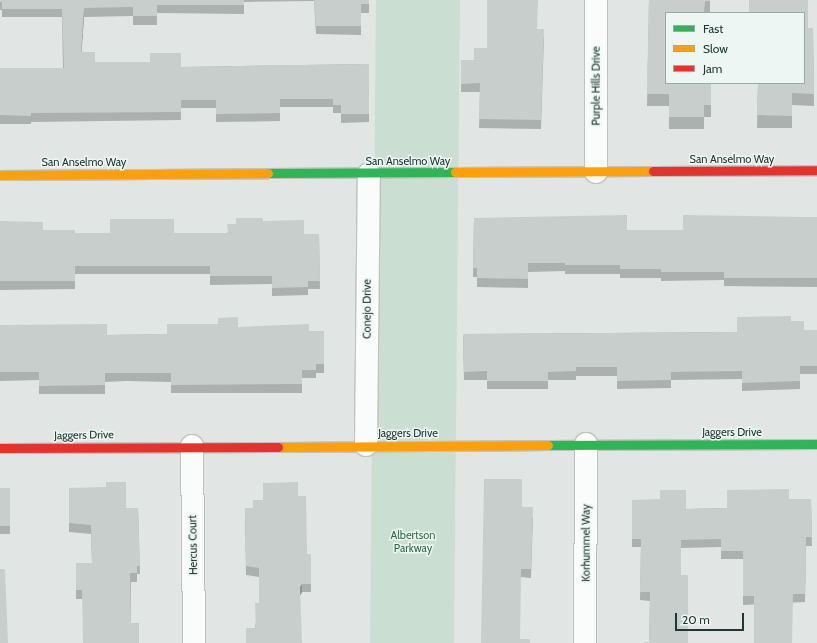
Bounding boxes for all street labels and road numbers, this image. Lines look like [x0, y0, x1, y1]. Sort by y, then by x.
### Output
street label: Purple Hills Drive [589, 46, 603, 126]
street label: San Anselmo Way [690, 152, 774, 166]
street label: San Anselmo Way [366, 154, 450, 168]
street label: San Anselmo Way [42, 155, 126, 169]
street label: Conejo Drive [360, 279, 374, 339]
street label: Jaggers Drive [702, 425, 762, 439]
street label: Jaggers Drive [378, 426, 438, 440]
street label: Jaggers Drive [54, 428, 114, 442]
street label: Korhummel Way [579, 504, 593, 582]
street label: Hercus Court [186, 515, 200, 575]

